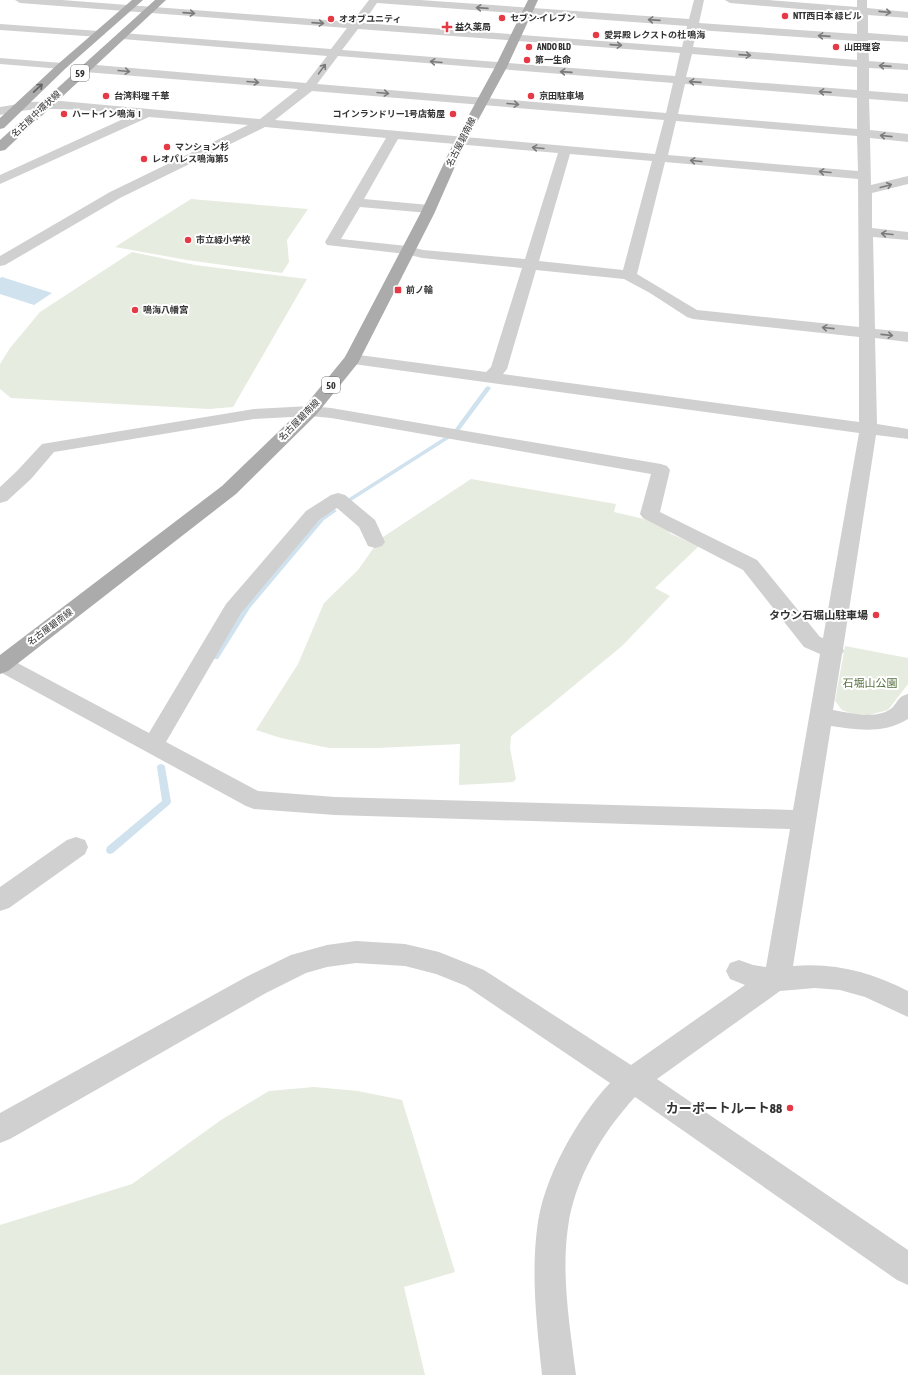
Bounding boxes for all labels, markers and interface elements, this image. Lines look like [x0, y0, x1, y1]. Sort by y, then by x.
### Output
one-way arrow [476, 4, 489, 11]
one-way arrow [878, 8, 891, 16]
one-way arrow [182, 9, 195, 17]
marker: NTT西日本 緑ビル [780, 11, 790, 21]
place label: NTT西日本 緑ビル [793, 11, 861, 21]
marker: セブン-イレブン [497, 13, 507, 23]
place label: セブン-イレブン [510, 13, 575, 23]
marker: オオブユニティ [326, 14, 336, 24]
place label: オオブユニティ [339, 14, 401, 24]
one-way arrow [648, 17, 661, 24]
one-way arrow [311, 20, 324, 27]
marker: 益久薬局 [442, 22, 452, 32]
place label: 益久薬局 [455, 22, 491, 32]
marker: 愛昇殿 レクストの杜 鳴海 [591, 30, 601, 40]
place label: 愛昇殿 レクストの杜 鳴海 [604, 30, 705, 40]
one-way arrow [817, 32, 830, 39]
marker: ANDO BLD [524, 42, 534, 52]
place label: ANDO BLD [536, 42, 571, 52]
one-way arrow [609, 42, 622, 49]
marker: 山田理容 [831, 42, 841, 52]
place label: 山田理容 [844, 42, 881, 52]
one-way arrow [738, 51, 751, 59]
marker: 第一生命 [522, 55, 532, 65]
place label: 第一生命 [535, 55, 571, 65]
one-way arrow [430, 58, 443, 65]
one-way arrow [879, 62, 892, 69]
one-way arrow [318, 64, 326, 75]
road number: 59 [71, 65, 89, 81]
one-way arrow [117, 68, 130, 75]
one-way arrow [560, 68, 573, 75]
one-way arrow [246, 78, 259, 86]
one-way arrow [689, 78, 702, 85]
one-way arrow [33, 83, 43, 93]
street label: 名古屋中環状線 [9, 87, 63, 139]
one-way arrow [819, 88, 832, 95]
one-way arrow [376, 89, 389, 96]
place label: 台湾料理 千華 [114, 90, 169, 101]
marker: 台湾料理 千華 [101, 91, 111, 101]
marker: 京田駐車場 [526, 91, 536, 101]
place label: 京田駐車場 [539, 91, 584, 101]
one-way arrow [506, 100, 519, 107]
marker: ハートイン鳴海Ⅰ [59, 109, 69, 119]
place label: ハートイン鳴海Ⅰ [72, 109, 144, 119]
place label: コインランドリー1号店菊屋 [333, 109, 445, 119]
marker: コインランドリー1号店菊屋 [448, 109, 458, 119]
street label: 名古屋碧南線 [444, 115, 478, 168]
one-way arrow [880, 132, 893, 139]
marker: マンション杉 [162, 142, 172, 152]
place label: マンション杉 [175, 142, 229, 152]
one-way arrow [532, 144, 545, 152]
marker: レオパレス鳴海第5 [139, 154, 149, 164]
place label: レオパレス鳴海第5 [152, 154, 228, 164]
one-way arrow [690, 157, 703, 165]
one-way arrow [819, 169, 832, 176]
one-way arrow [880, 181, 893, 189]
one-way arrow [881, 230, 894, 237]
marker: 市立緑小学校 [183, 235, 193, 245]
place label: 市立緑小学校 [196, 235, 251, 245]
place label: 前ノ輪 [406, 284, 433, 295]
marker: 前ノ輪 [393, 285, 403, 295]
marker: 鳴海八幡宮 [130, 305, 140, 315]
place label: 鳴海八幡宮 [143, 305, 188, 315]
one-way arrow [822, 325, 835, 332]
one-way arrow [881, 331, 894, 338]
road number: 50 [322, 377, 340, 393]
street label: 名古屋碧南線 [277, 396, 322, 443]
street label: 名古屋碧南線 [25, 606, 75, 647]
place label: タウン石堀山駐車場 [769, 609, 868, 621]
marker: タウン石堀山駐車場 [871, 610, 881, 620]
park label: 石堀山公園 [843, 677, 898, 689]
place label: カーポートルート88 [666, 1101, 782, 1116]
marker: カーポートルート88 [785, 1103, 795, 1113]

